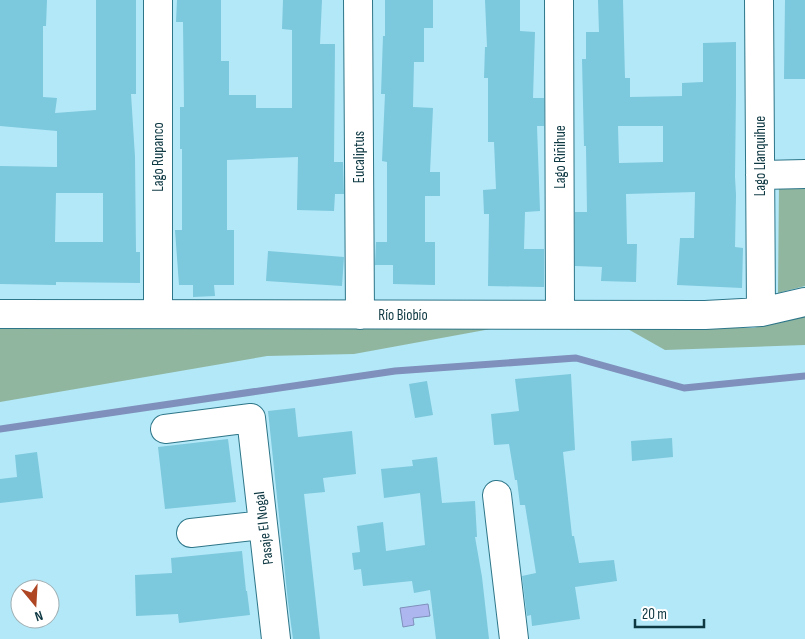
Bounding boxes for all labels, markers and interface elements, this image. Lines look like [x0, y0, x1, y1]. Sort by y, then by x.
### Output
street label: Lago Llanquihue [751, 116, 770, 196]
street label: Lago Rupanco [149, 122, 168, 192]
street label: Lago Riñihue [551, 125, 570, 189]
street label: Eucaliptus [350, 131, 369, 183]
street label: Río Biobío [378, 306, 428, 325]
street label: Pasaje El Nogal [250, 490, 278, 566]
north arrow [10, 579, 60, 629]
scale bar [635, 596, 704, 628]
text: 20 m [642, 605, 667, 624]
text: N [33, 607, 45, 625]

